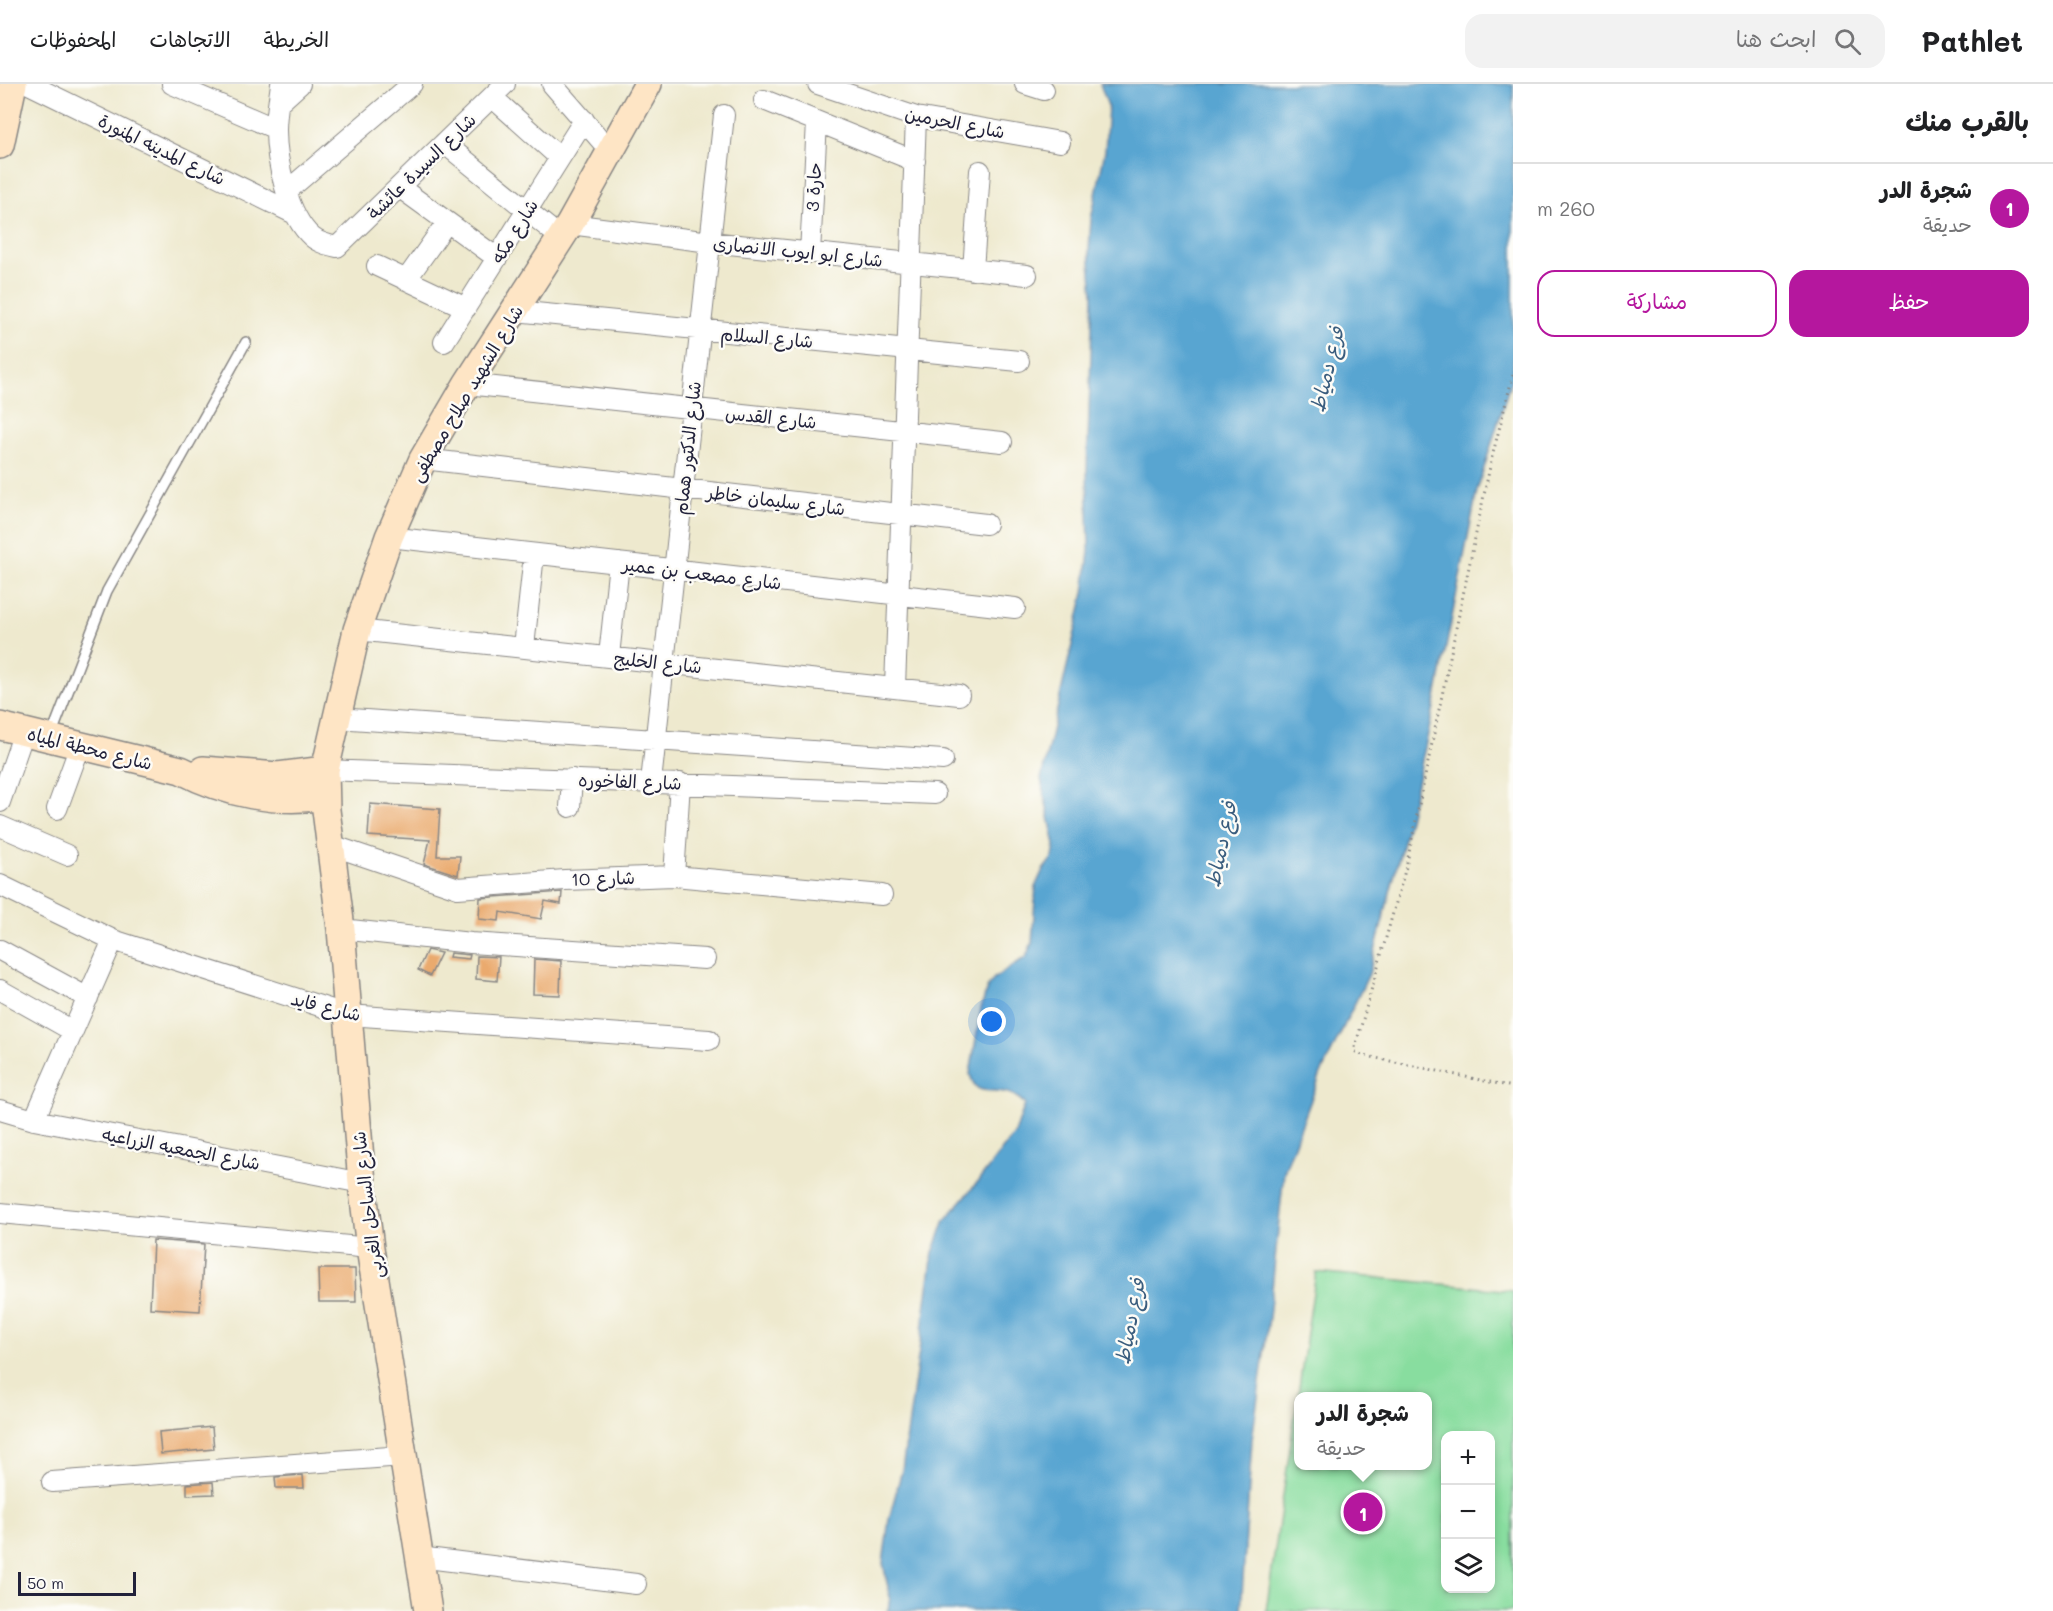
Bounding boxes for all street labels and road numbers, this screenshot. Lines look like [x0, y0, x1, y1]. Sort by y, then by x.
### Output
street label: شارع الحرمين [903, 101, 1007, 144]
street label: شارع المدينه المنورة [94, 108, 230, 191]
street label: شارع السيدة عائشة [361, 108, 481, 225]
street label: حارة 3 [800, 162, 826, 212]
street label: شارع مكه [485, 194, 544, 268]
street label: شارع ابو ايوب الانصارى [712, 230, 884, 273]
street label: شارع الشهيد صلاح مصطفى [404, 300, 529, 486]
street label: شارع السلام [719, 321, 814, 356]
street label: شارع الدكتور همام [668, 380, 709, 516]
street label: شارع القدس [724, 400, 818, 435]
street label: شارع سليمان خاطر [703, 479, 847, 521]
street label: شارع مصعب بن عمير [619, 551, 783, 596]
street label: شارع الخليج [613, 645, 703, 680]
street label: شارع محطة المياه [25, 721, 155, 776]
street label: شارع الفاخوره [578, 767, 682, 796]
street label: شارع 10 [571, 865, 635, 892]
street label: شارع فايد [288, 986, 364, 1027]
street label: شارع الجمعيه الزراعيه [99, 1121, 262, 1176]
street label: شارع الساحل الغربى [346, 1130, 389, 1280]

